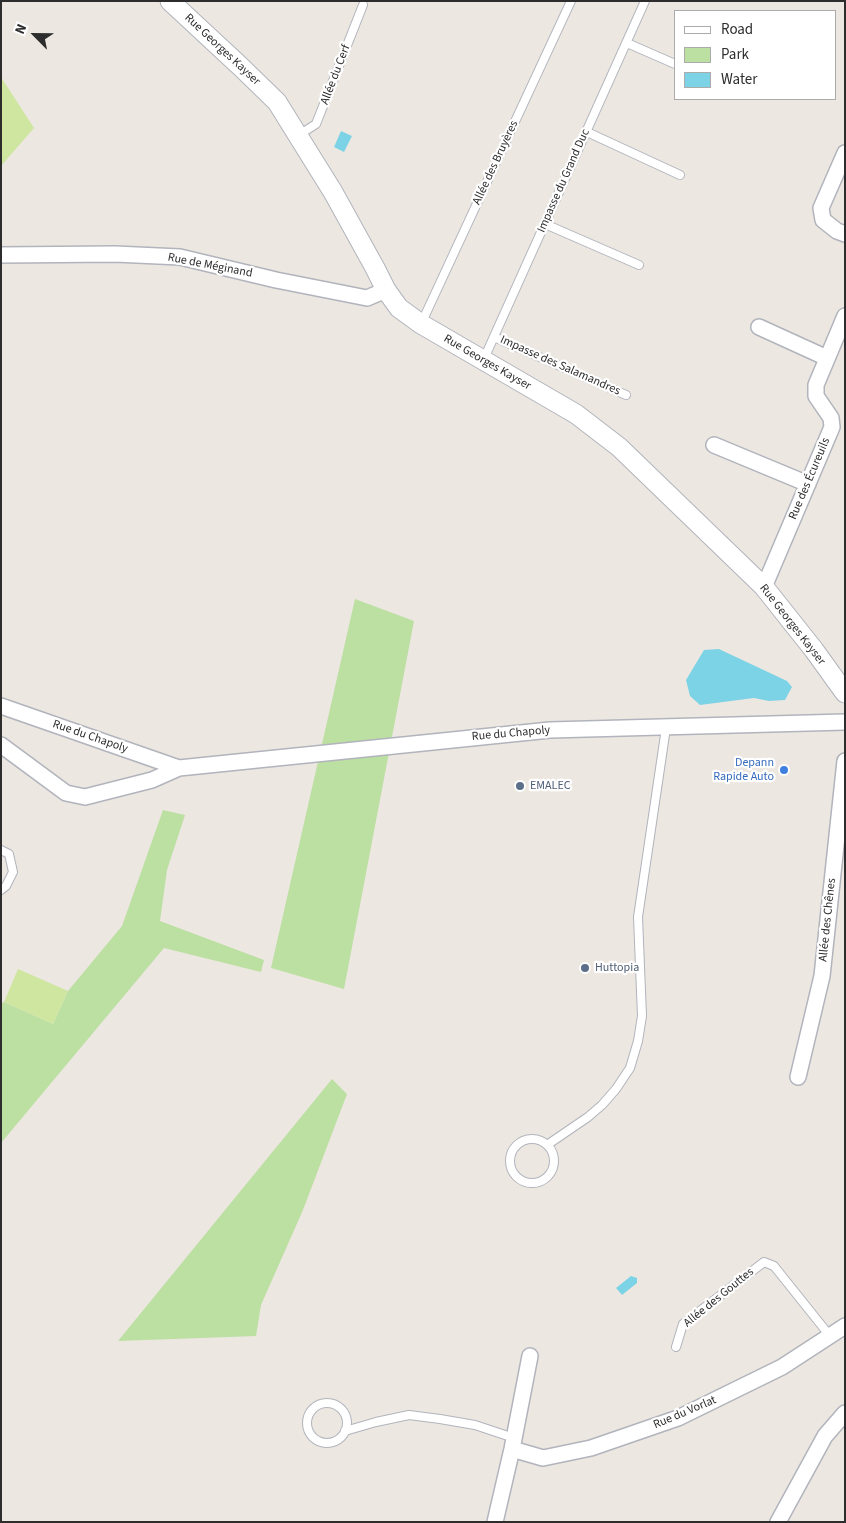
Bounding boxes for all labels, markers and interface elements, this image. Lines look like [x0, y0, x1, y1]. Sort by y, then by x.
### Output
north arrow [10, 10, 60, 60]
legend [674, 10, 836, 100]
street label: Rue Georges Kayser [181, 11, 263, 89]
text: Road [721, 19, 753, 40]
text: N [10, 21, 32, 37]
street label: Allée du Cerf [318, 43, 354, 107]
text: Park [721, 44, 749, 65]
text: Water [721, 69, 757, 90]
street label: Allée des Bruyères [470, 119, 522, 207]
street label: Impasse du Grand Duc [535, 127, 593, 235]
street label: Rue de Méginand [166, 251, 254, 281]
street label: Rue Georges Kayser [441, 332, 533, 394]
street label: Impasse des Salamandres [498, 333, 622, 399]
street label: Rue des Écureuils [786, 436, 834, 522]
street label: Rue Georges Kayser [756, 582, 828, 668]
street label: Rue du Chapoly [51, 717, 129, 757]
street label: Rue du Chapoly [471, 723, 551, 745]
place label: Depann Rapide Auto [713, 756, 774, 784]
marker: Depann Rapide Auto [778, 764, 790, 776]
place label: EMALEC [530, 779, 571, 793]
marker: EMALEC [514, 780, 526, 792]
street label: Allée des Chênes [816, 878, 840, 962]
place label: Huttopia [595, 961, 639, 975]
marker: Huttopia [579, 962, 591, 974]
street label: Allée des Gouttes [681, 1265, 757, 1331]
street label: Rue du Vorlat [651, 1393, 719, 1433]

